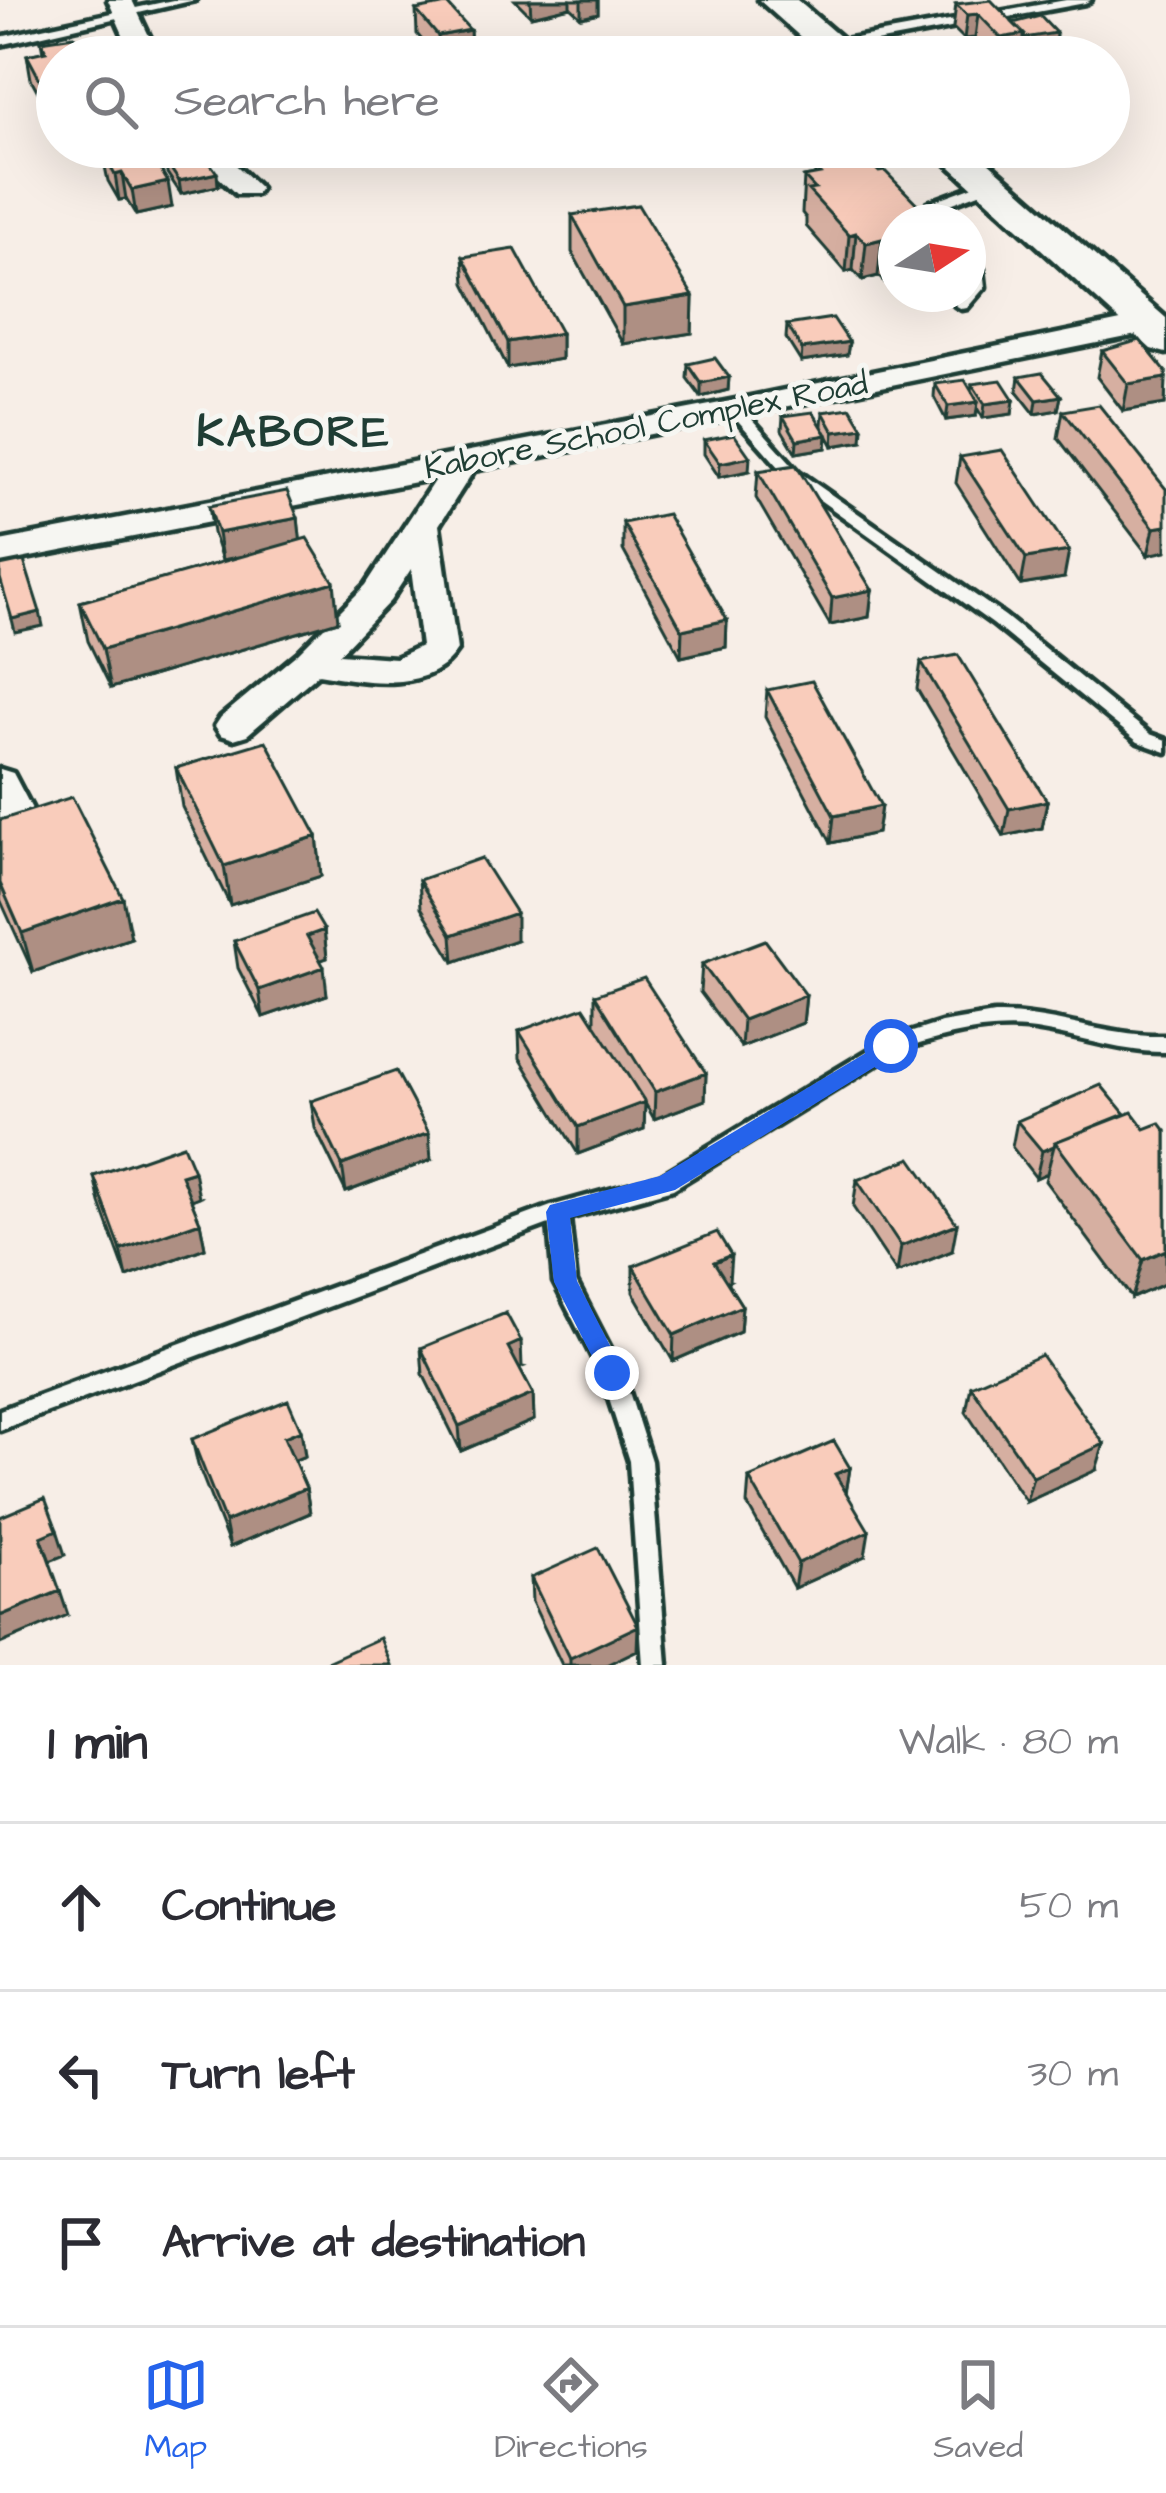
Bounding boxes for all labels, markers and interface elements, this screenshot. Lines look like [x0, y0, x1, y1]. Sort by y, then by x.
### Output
search box [36, 36, 1130, 168]
icon: search [78, 69, 144, 135]
text: Search here [174, 71, 440, 133]
north arrow [878, 204, 986, 312]
street label: Kabore School Complex Road [420, 360, 872, 492]
district label: KABORE [197, 402, 391, 464]
route start [864, 1019, 918, 1073]
route end [585, 1346, 639, 1400]
text: 1 min [48, 1708, 148, 1779]
text: Walk · 80 m [899, 1716, 1118, 1770]
icon: ahead [48, 1874, 114, 1940]
text: Continue [162, 1876, 336, 1938]
text: 50 m [1020, 1880, 1118, 1934]
icon: left [48, 2042, 114, 2108]
text: Turn left [162, 2044, 355, 2106]
text: 30 m [1028, 2048, 1118, 2102]
icon: arrive [48, 2210, 114, 2276]
text: Arrive at destination [162, 2212, 585, 2274]
tab: Map [143, 2352, 209, 2470]
tab: Directions [494, 2352, 648, 2470]
tab: Saved [933, 2352, 1023, 2470]

